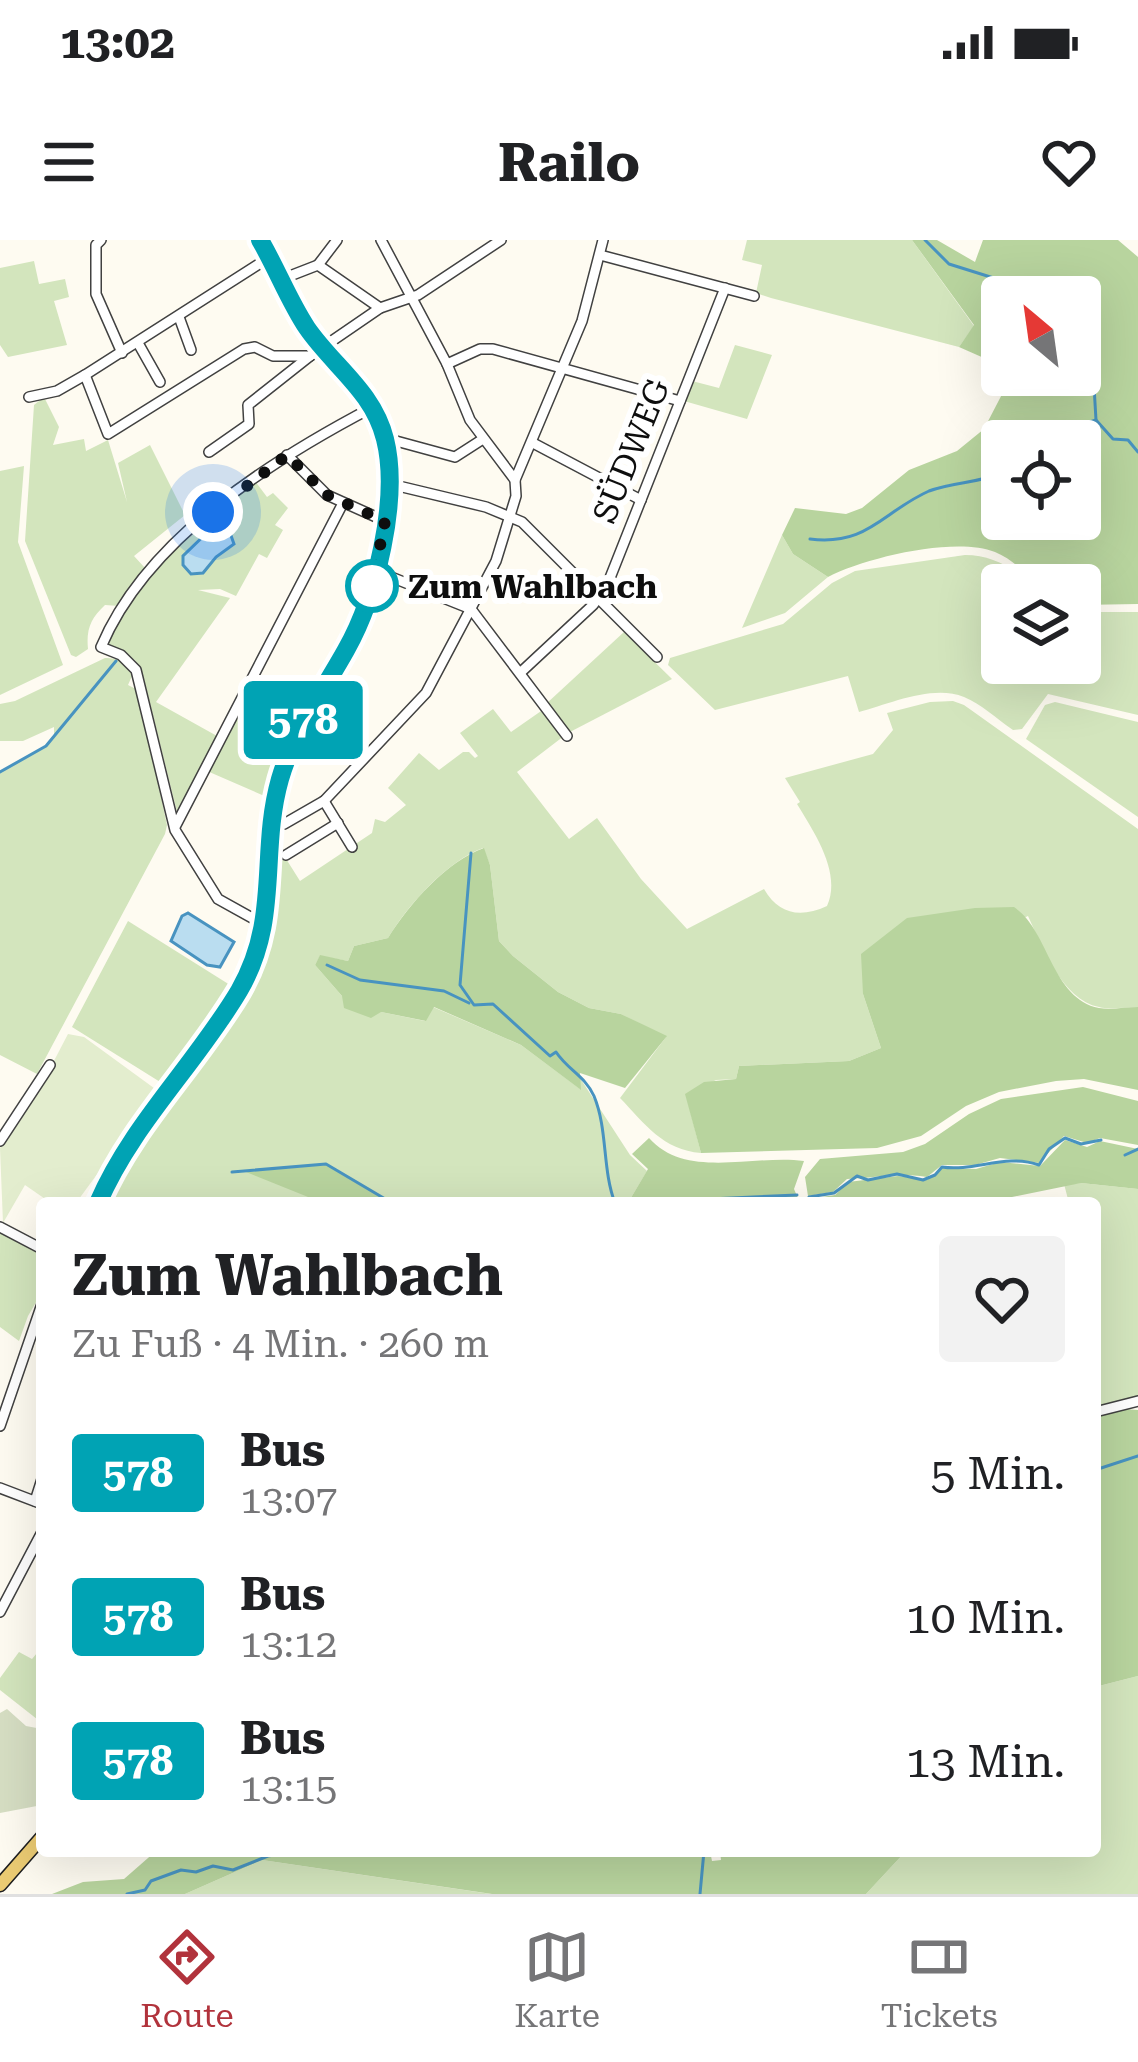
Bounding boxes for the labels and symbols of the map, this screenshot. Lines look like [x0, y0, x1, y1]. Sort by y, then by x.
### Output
north arrow [981, 276, 1101, 396]
street label: SÜDWEG [585, 373, 678, 529]
your location [183, 482, 243, 542]
marker: Zum Wahlbach [347, 561, 397, 611]
place label: Zum Wahlbach [408, 567, 657, 606]
line badge: 578 [234, 681, 372, 759]

